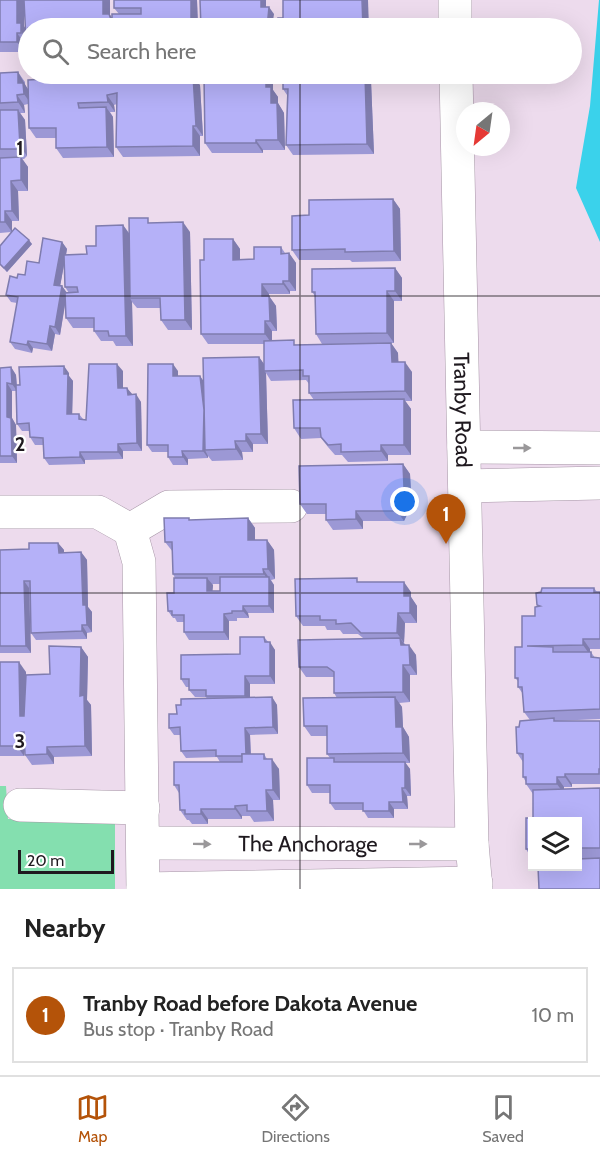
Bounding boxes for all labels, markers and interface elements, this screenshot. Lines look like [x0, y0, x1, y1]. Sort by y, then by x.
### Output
search box [18, 18, 582, 84]
icon: search [39, 35, 72, 68]
text: Search here [87, 38, 196, 65]
north arrow [456, 102, 510, 156]
text: 1 [16, 136, 24, 160]
street label: Tranby Road [448, 352, 478, 468]
text: 2 [15, 432, 25, 456]
one-way arrow [513, 443, 532, 453]
your location [390, 487, 419, 516]
pin: 1 [426, 494, 466, 544]
text: 3 [15, 729, 25, 753]
map controls [528, 817, 582, 871]
button: layers [528, 817, 582, 871]
street label: The Anchorage [238, 830, 378, 857]
one-way arrow [192, 839, 211, 849]
one-way arrow [408, 839, 427, 849]
scale bar [18, 847, 114, 874]
text: 20 m [27, 851, 64, 870]
text: Nearby [24, 912, 105, 944]
text: Tranby Road before Dakota Avenue [83, 990, 417, 1017]
text: 1 [42, 1003, 49, 1027]
text: 10 m [531, 1003, 574, 1027]
text: Bus stop · Tranby Road [83, 1017, 274, 1041]
tab: Map [76, 1091, 109, 1146]
tab: Directions [262, 1091, 330, 1146]
tab: Saved [482, 1091, 524, 1146]

